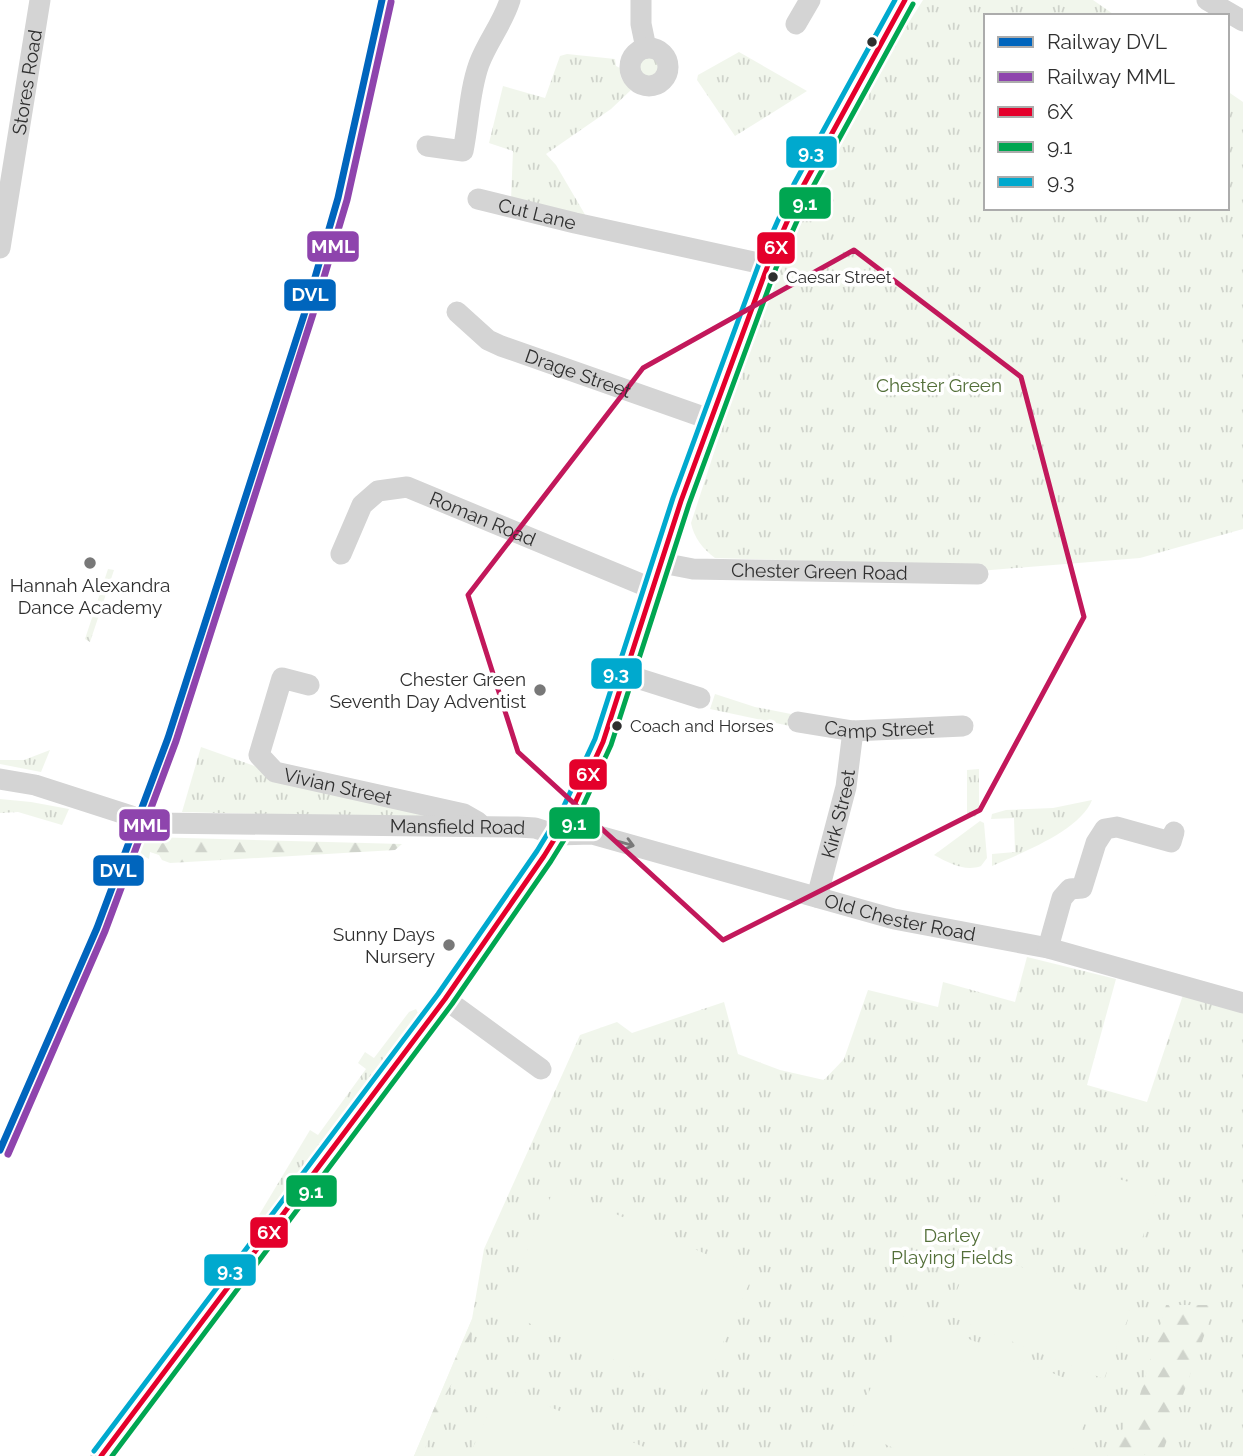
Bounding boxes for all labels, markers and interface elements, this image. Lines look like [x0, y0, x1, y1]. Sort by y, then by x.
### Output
legend [984, 14, 1229, 210]
street label: Stores Road [7, 28, 46, 136]
text: Railway DVL [1047, 29, 1167, 54]
unlabelled marker [865, 35, 879, 49]
text: Railway MML [1047, 64, 1175, 89]
text: 6X [1047, 99, 1074, 124]
text: 9.1 [1047, 134, 1072, 159]
line badge: 9.3 [785, 135, 838, 169]
text: 9.3 [798, 141, 824, 163]
text: 9.3 [1047, 169, 1075, 194]
line badge: 9.1 [778, 186, 832, 220]
text: 9.1 [793, 192, 817, 214]
street label: Cut Lane [496, 193, 578, 234]
line badge: MML [306, 230, 360, 263]
line badge: 6X [756, 231, 796, 265]
text: MML [311, 235, 355, 257]
text: 6X [764, 236, 789, 258]
place label: Caesar Street [786, 267, 892, 287]
marker: Caesar Street [766, 270, 780, 284]
line badge: DVL [283, 278, 337, 312]
text: DVL [291, 283, 329, 305]
street label: Drage Street [522, 344, 635, 402]
park label: Chester Green [876, 374, 1002, 396]
street label: Roman Road [427, 487, 539, 550]
marker: Hannah Alexandra Dance Academy [82, 555, 98, 571]
street label: Chester Green Road [731, 559, 908, 584]
place label: Hannah Alexandra Dance Academy [10, 574, 170, 618]
line badge: 9.3 [590, 657, 643, 690]
text: 9.3 [603, 662, 629, 684]
place label: Chester Green Seventh Day Adventist [329, 668, 527, 712]
marker: Chester Green Seventh Day Adventist [532, 682, 548, 698]
street label: Camp Street [823, 715, 935, 742]
place label: Coach and Horses [630, 716, 774, 736]
marker: Coach and Horses [610, 719, 624, 733]
line badge: 6X [568, 758, 608, 791]
street label: Vivian Street [282, 763, 395, 809]
text: 6X [576, 763, 601, 785]
street label: Kirk Street [817, 768, 859, 861]
line badge: 9.1 [548, 806, 601, 840]
line badge: MML [118, 808, 171, 842]
text: 9.1 [562, 812, 586, 834]
text: MML [123, 814, 167, 836]
street label: Mansfield Road [390, 815, 526, 838]
one-way arrow [612, 837, 634, 850]
line badge: DVL [92, 854, 145, 887]
text: DVL [99, 859, 137, 881]
street label: Old Chester Road [822, 889, 978, 945]
place label: Sunny Days Nursery [333, 923, 435, 967]
marker: Sunny Days Nursery [441, 937, 457, 953]
line badge: 9.1 [285, 1174, 338, 1208]
text: 9.1 [299, 1180, 323, 1202]
line badge: 6X [249, 1216, 289, 1249]
text: 6X [257, 1221, 282, 1243]
park label: Darley Playing Fields [891, 1224, 1013, 1268]
line badge: 9.3 [203, 1253, 257, 1287]
text: 9.3 [217, 1259, 243, 1281]

